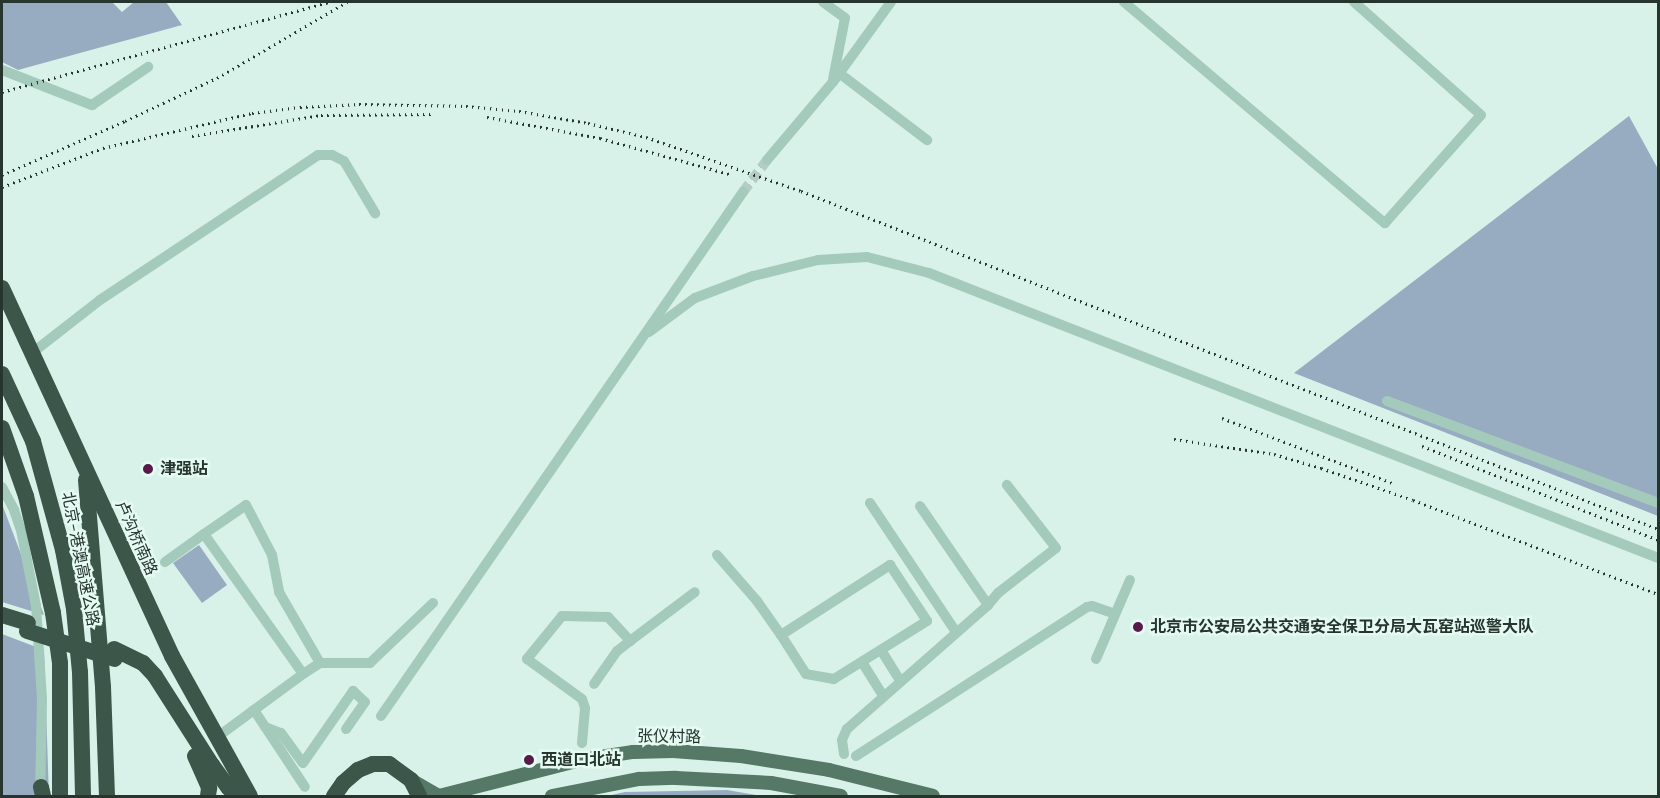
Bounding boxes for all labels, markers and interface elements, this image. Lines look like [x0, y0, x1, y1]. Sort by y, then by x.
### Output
place label: 津强站 [160, 459, 208, 479]
marker: 津强站 [141, 462, 155, 476]
street label: 北京-港澳高速公路 [58, 490, 102, 628]
street label: 卢沟桥南路 [111, 498, 161, 578]
place label: 北京市公安局公共交通安全保卫分局大瓦窑站巡警大队 [1150, 617, 1534, 637]
marker: 北京市公安局公共交通安全保卫分局大瓦窑站巡警大队 [1131, 620, 1145, 634]
street label: 张仪村路 [637, 727, 701, 747]
place label: 西道口北站 [541, 750, 621, 770]
marker: 西道口北站 [522, 753, 536, 767]

